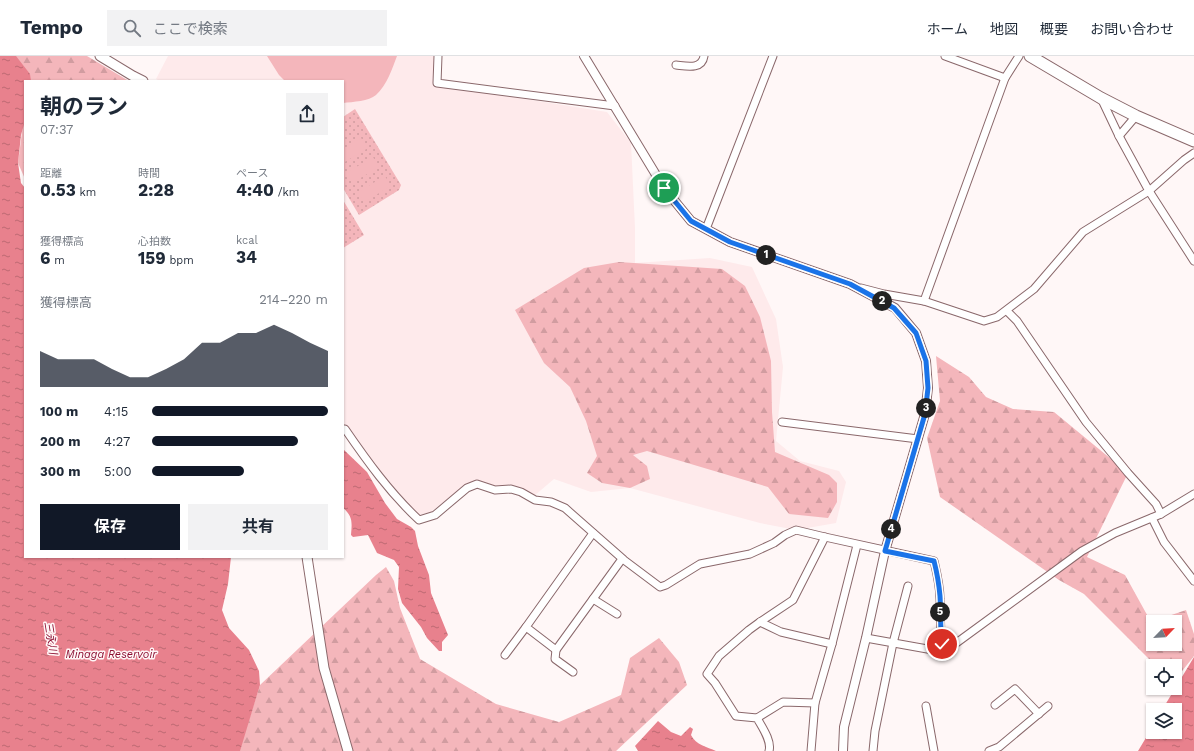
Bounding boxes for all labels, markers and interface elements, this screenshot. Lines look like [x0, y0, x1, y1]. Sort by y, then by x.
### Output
search box [107, 10, 387, 46]
text: Tempo [20, 16, 83, 39]
icon: search [121, 17, 143, 39]
text: ここで検索 [153, 20, 228, 38]
text: ホーム [926, 21, 968, 37]
text: 地図 [990, 21, 1018, 37]
text: 概要 [1040, 21, 1068, 37]
text: お問い合わせ [1090, 21, 1174, 37]
button: share [286, 93, 328, 135]
text: 朝のラン [40, 94, 128, 119]
text: 07:37 [40, 122, 73, 137]
text: 距離 [40, 167, 62, 180]
text: 時間 [138, 167, 160, 180]
text: ペース [236, 167, 268, 180]
pin [647, 171, 681, 205]
icon: arrive [653, 177, 675, 199]
text: 0.53 [40, 180, 76, 200]
text: 2:28 [138, 180, 174, 200]
text: 4:40 [236, 180, 274, 200]
text: km [76, 186, 96, 199]
text: /km [274, 186, 299, 199]
text: kcal [236, 234, 258, 247]
text: 獲得標高 [40, 235, 84, 248]
text: 心拍数 [138, 235, 171, 248]
pin: 1 [756, 245, 776, 265]
text: 34 [236, 247, 257, 267]
text: 6 [40, 248, 50, 268]
text: 159 [138, 248, 166, 268]
text: 1 [764, 248, 768, 261]
text: m [50, 254, 65, 267]
text: bpm [166, 254, 194, 267]
pin: 2 [872, 291, 892, 311]
text: 214–220 m [259, 292, 328, 307]
text: 2 [879, 294, 885, 307]
text: 獲得標高 [40, 295, 92, 310]
pin: 3 [916, 398, 936, 418]
text: 3 [923, 401, 929, 414]
text: 100 m [40, 404, 78, 419]
text: 4:15 [104, 404, 128, 419]
text: 200 m [40, 434, 80, 449]
text: 4:27 [104, 434, 130, 449]
text: 300 m [40, 464, 80, 479]
text: 5:00 [104, 464, 132, 479]
button: 保存 [40, 504, 180, 550]
button: 共有 [188, 504, 328, 550]
pin: 4 [881, 519, 901, 539]
text: 4 [887, 522, 895, 535]
pin: 5 [930, 602, 950, 622]
text: 5 [937, 605, 943, 618]
north arrow [1146, 615, 1182, 651]
map controls [1146, 615, 1182, 739]
water label: 三永川 [42, 621, 60, 656]
pin [925, 627, 959, 661]
icon: check [931, 633, 953, 655]
water label: Minaga Reservoir [65, 648, 157, 661]
button: locate [1146, 659, 1182, 695]
button: layers [1146, 703, 1182, 739]

